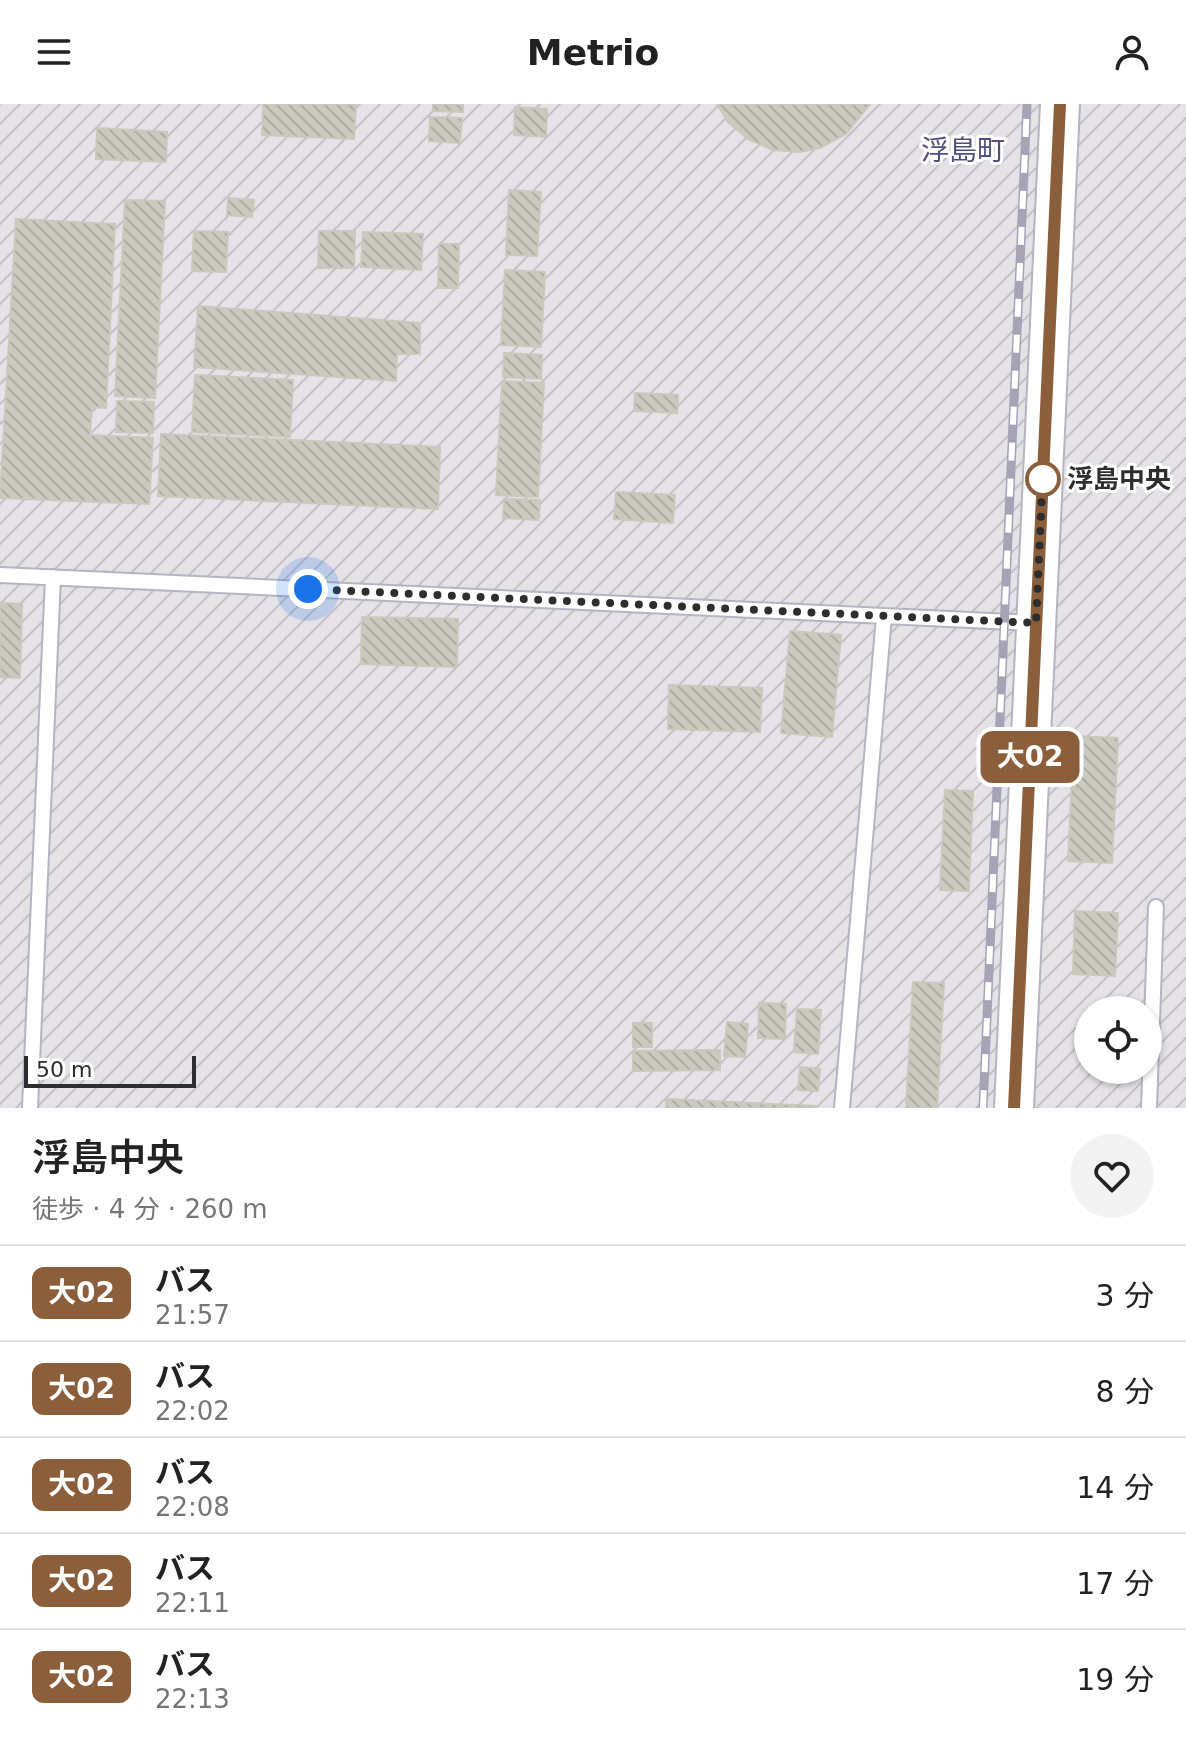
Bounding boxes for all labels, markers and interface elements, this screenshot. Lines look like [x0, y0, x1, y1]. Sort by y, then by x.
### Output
icon: menu [32, 30, 76, 74]
icon: person [1110, 30, 1154, 74]
text: Metrio [527, 32, 659, 73]
district label: 浮島町 [921, 134, 1005, 167]
marker: 浮島中央 [1026, 462, 1060, 496]
place label: 浮島中央 [1067, 464, 1171, 494]
your location [288, 569, 328, 609]
line badge: 大02 [984, 731, 1076, 783]
text: 大02 [997, 740, 1063, 773]
map controls [1074, 996, 1162, 1084]
button: locate [1074, 996, 1162, 1084]
scale bar [24, 1052, 196, 1088]
text: 50 m [36, 1057, 92, 1082]
button: heart [1070, 1134, 1154, 1218]
text: 浮島中央 [32, 1136, 184, 1180]
text: 徒歩 · 4 分 · 260 m [32, 1194, 268, 1224]
text: バス [155, 1263, 215, 1298]
text: 大02 [48, 1276, 115, 1309]
text: 3 分 [1095, 1278, 1154, 1313]
text: 21:57 [155, 1300, 230, 1330]
text: バス [155, 1359, 215, 1394]
text: 大02 [48, 1372, 115, 1405]
text: 8 分 [1095, 1374, 1154, 1409]
text: 22:02 [155, 1396, 230, 1426]
text: バス [155, 1455, 215, 1490]
text: 大02 [48, 1468, 115, 1501]
text: 14 分 [1076, 1470, 1154, 1505]
text: 22:08 [155, 1492, 230, 1522]
text: バス [155, 1551, 215, 1586]
text: 大02 [48, 1564, 115, 1597]
text: 17 分 [1076, 1566, 1154, 1601]
text: 22:11 [155, 1588, 230, 1618]
text: バス [155, 1647, 215, 1682]
text: 大02 [48, 1660, 115, 1693]
text: 19 分 [1076, 1662, 1154, 1697]
text: 22:13 [155, 1684, 230, 1714]

